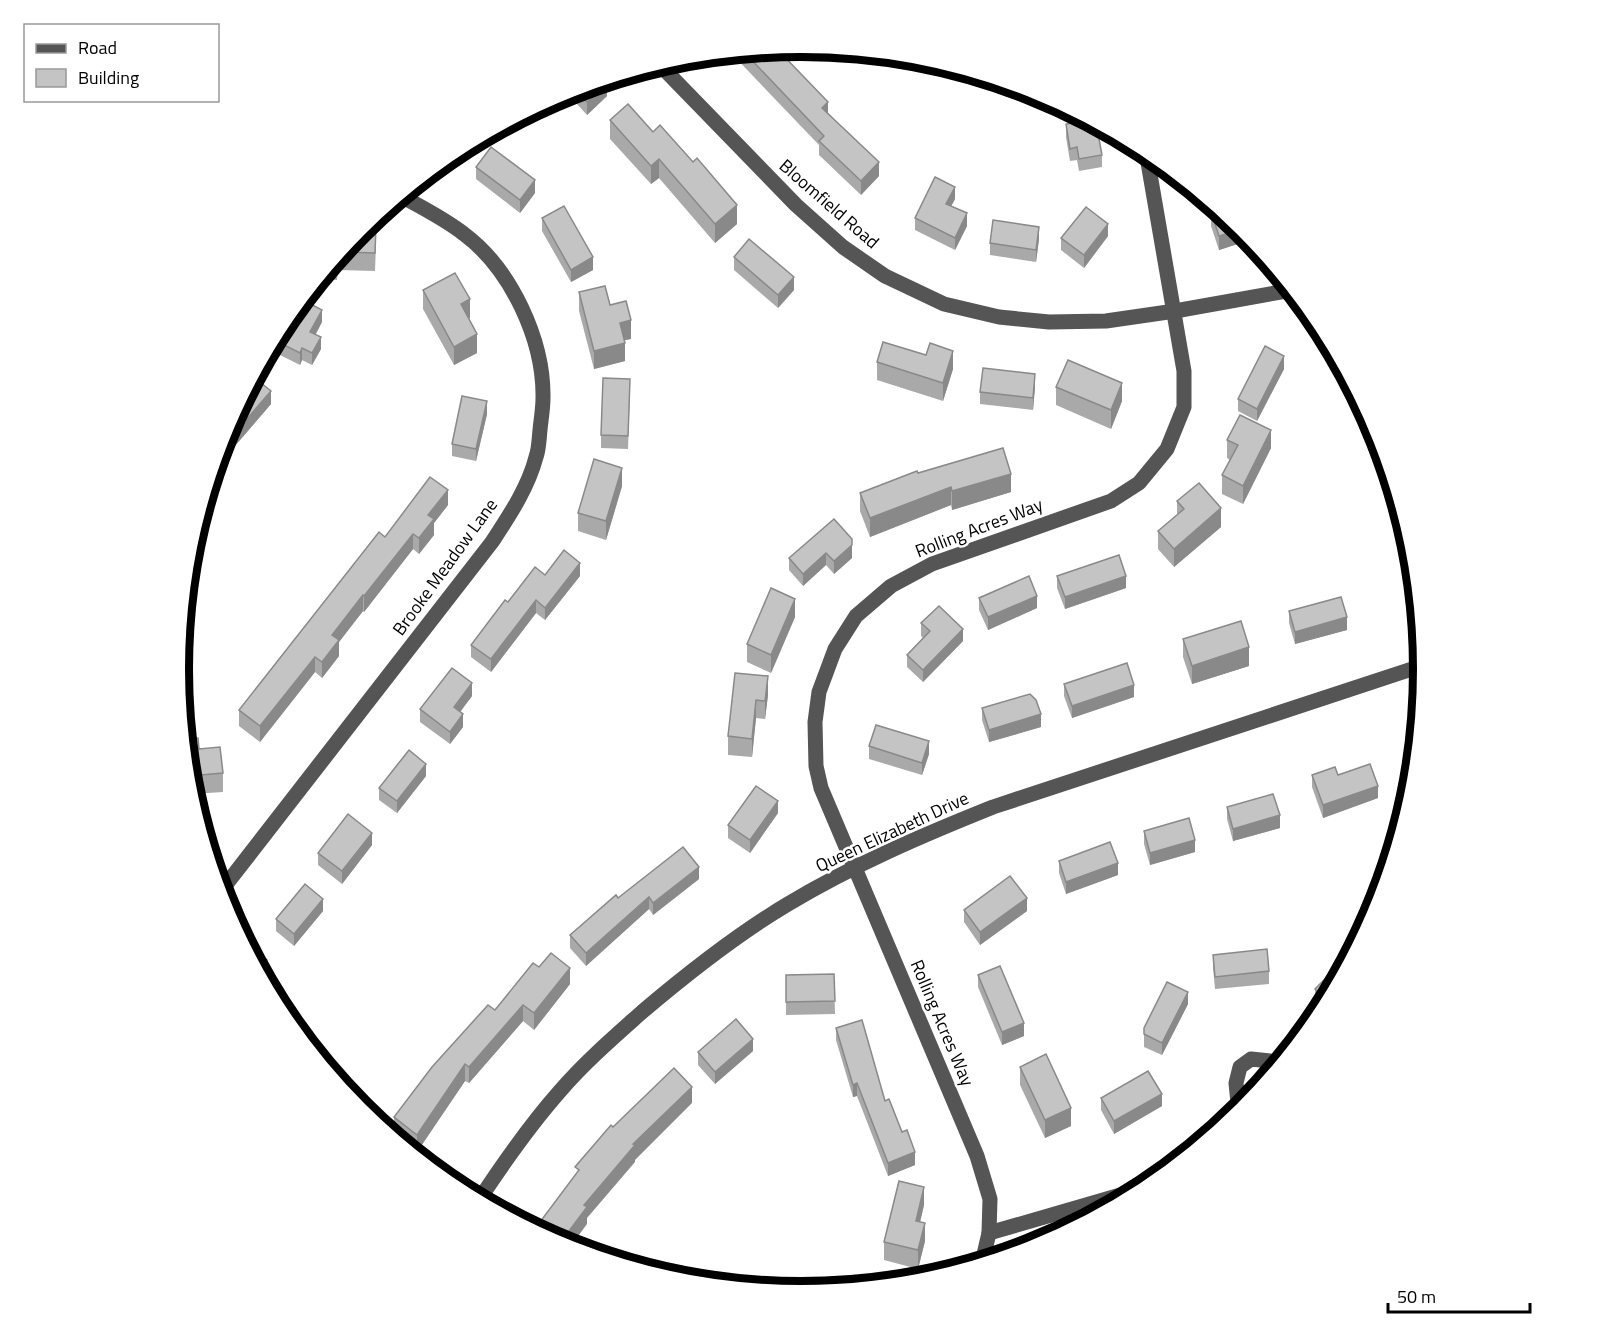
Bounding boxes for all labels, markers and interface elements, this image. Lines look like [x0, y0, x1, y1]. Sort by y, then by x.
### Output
legend [24, 24, 219, 102]
text: Road [78, 34, 117, 61]
text: Building [78, 64, 139, 91]
street label: Bloomfield Road [773, 152, 885, 255]
street label: Rolling Acres Way [911, 491, 1047, 564]
street label: Brooke Meadow Lane [386, 493, 504, 641]
street label: Queen Elizabeth Drive [811, 784, 973, 879]
street label: Rolling Acres Way [904, 955, 981, 1090]
scale bar [1388, 1276, 1530, 1314]
text: 50 m [1397, 1283, 1436, 1310]

